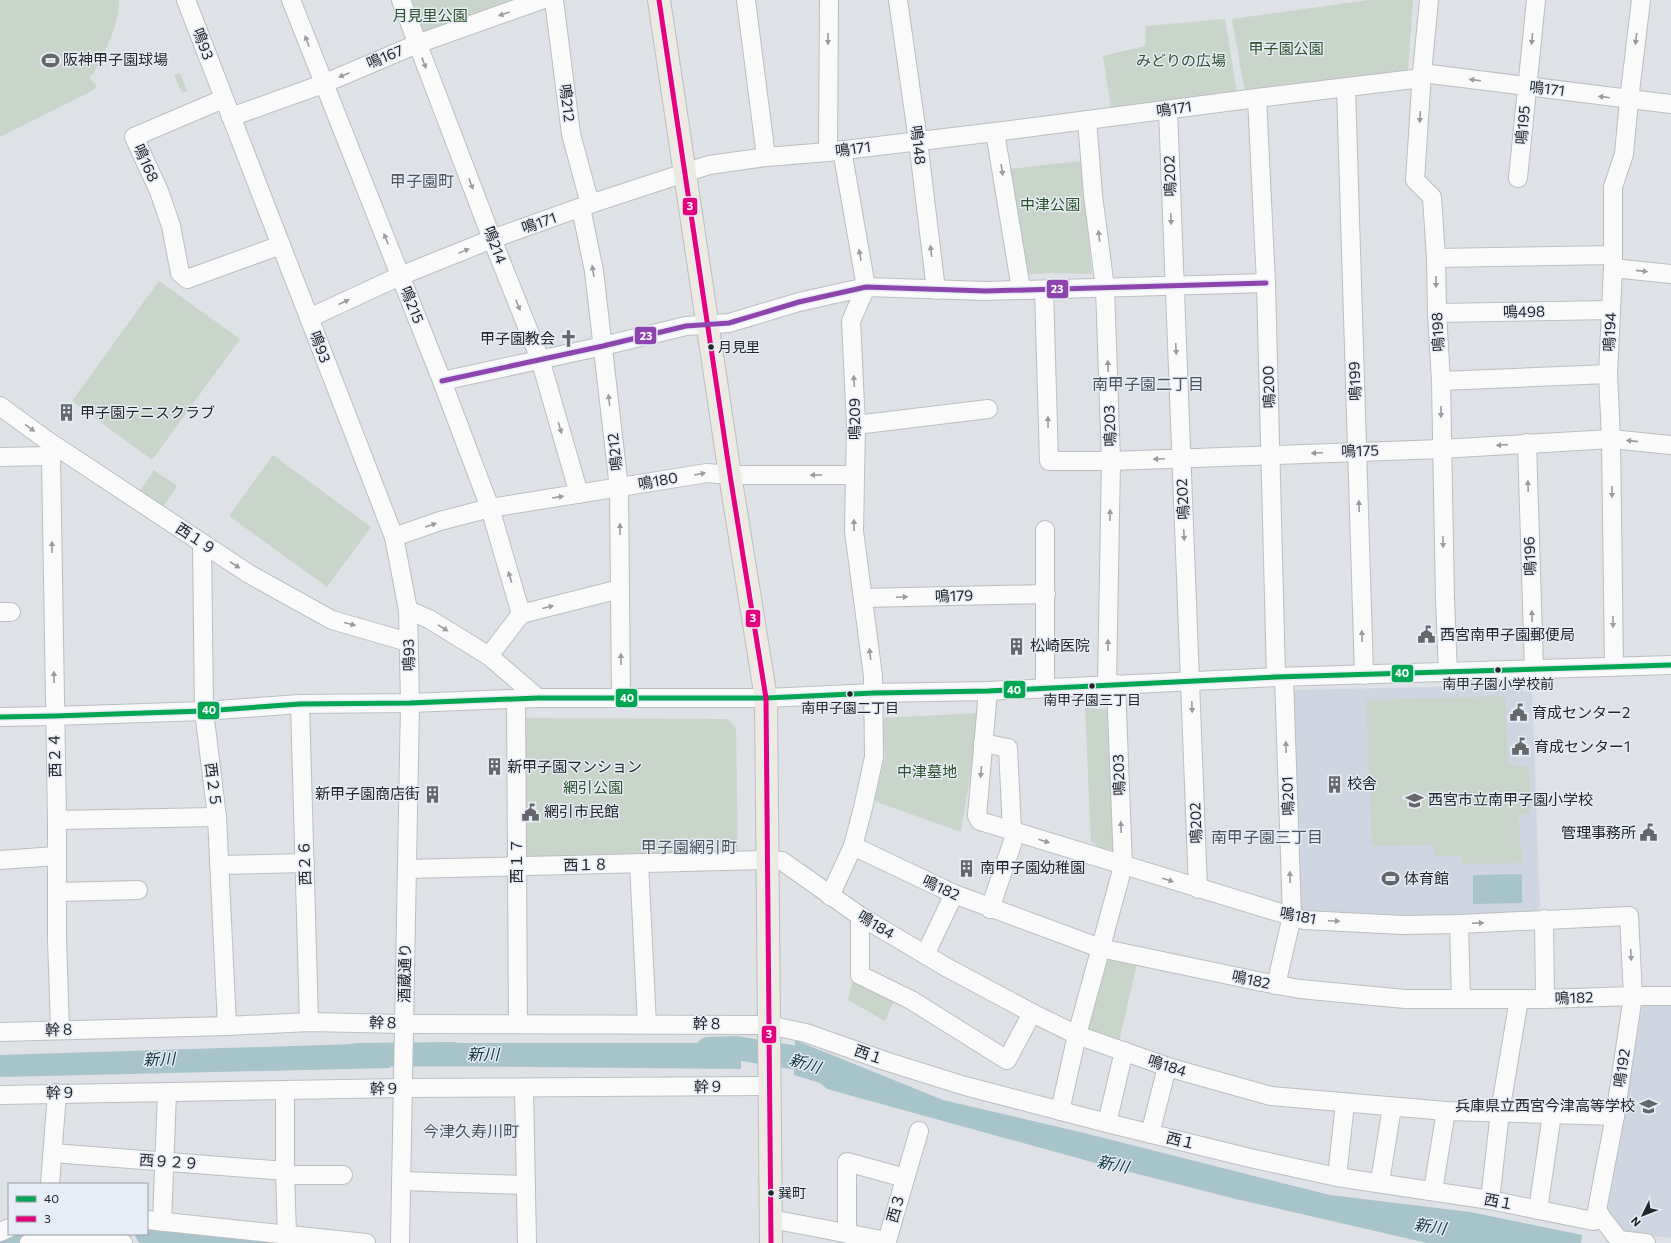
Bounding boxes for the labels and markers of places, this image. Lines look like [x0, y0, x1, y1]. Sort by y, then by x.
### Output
sports icon: 阪神甲子園球場 [40, 50, 60, 70]
place label: 阪神甲子園球場 [63, 50, 168, 68]
place label: 甲子園教会 [480, 329, 555, 347]
church icon: 甲子園教会 [558, 329, 578, 349]
place label: 月見里 [718, 338, 760, 355]
marker: 月見里 [706, 342, 716, 352]
building icon: 甲子園テニスクラブ [57, 403, 77, 423]
place label: 甲子園テニスクラブ [80, 403, 215, 421]
public building icon: 西宮南甲子園郵便局 [1417, 625, 1437, 645]
place label: 西宮南甲子園郵便局 [1440, 625, 1575, 643]
building icon: 松崎医院 [1007, 636, 1027, 656]
place label: 松崎医院 [1030, 636, 1090, 654]
marker: 南甲子園小学校前 [1493, 665, 1503, 675]
place label: 南甲子園小学校前 [1442, 675, 1554, 692]
marker: 南甲子園三丁目 [1087, 681, 1097, 691]
marker: 南甲子園二丁目 [845, 689, 855, 699]
place label: 南甲子園三丁目 [1043, 691, 1141, 708]
place label: 南甲子園二丁目 [801, 699, 899, 716]
public building icon: 育成センター2 [1509, 703, 1529, 723]
place label: 育成センター2 [1532, 703, 1630, 721]
public building icon: 育成センター1 [1511, 737, 1531, 757]
place label: 育成センター1 [1534, 737, 1630, 755]
building icon: 新甲子園マンション [484, 757, 504, 777]
place label: 新甲子園マンション [507, 757, 642, 775]
building icon: 校舎 [1324, 774, 1344, 794]
place label: 校舎 [1347, 774, 1377, 792]
place label: 新甲子園商店街 [315, 784, 420, 802]
building icon: 新甲子園商店街 [423, 784, 443, 804]
school or university icon: 西宮市立南甲子園小学校 [1405, 790, 1425, 810]
place label: 西宮市立南甲子園小学校 [1428, 790, 1593, 808]
public building icon: 網引市民館 [521, 802, 541, 822]
place label: 網引市民館 [544, 802, 619, 820]
place label: 管理事務所 [1561, 823, 1636, 841]
public building icon: 管理事務所 [1639, 823, 1659, 843]
building icon: 南甲子園幼稚園 [957, 858, 977, 878]
place label: 南甲子園幼稚園 [980, 858, 1085, 876]
sports icon: 体育館 [1381, 869, 1401, 889]
place label: 体育館 [1404, 869, 1449, 887]
place label: 兵庫県立西宮今津高等学校 [1455, 1096, 1635, 1114]
school or university icon: 兵庫県立西宮今津高等学校 [1638, 1096, 1658, 1116]
place label: 巽町 [778, 1184, 806, 1201]
marker: 巽町 [766, 1188, 776, 1198]

